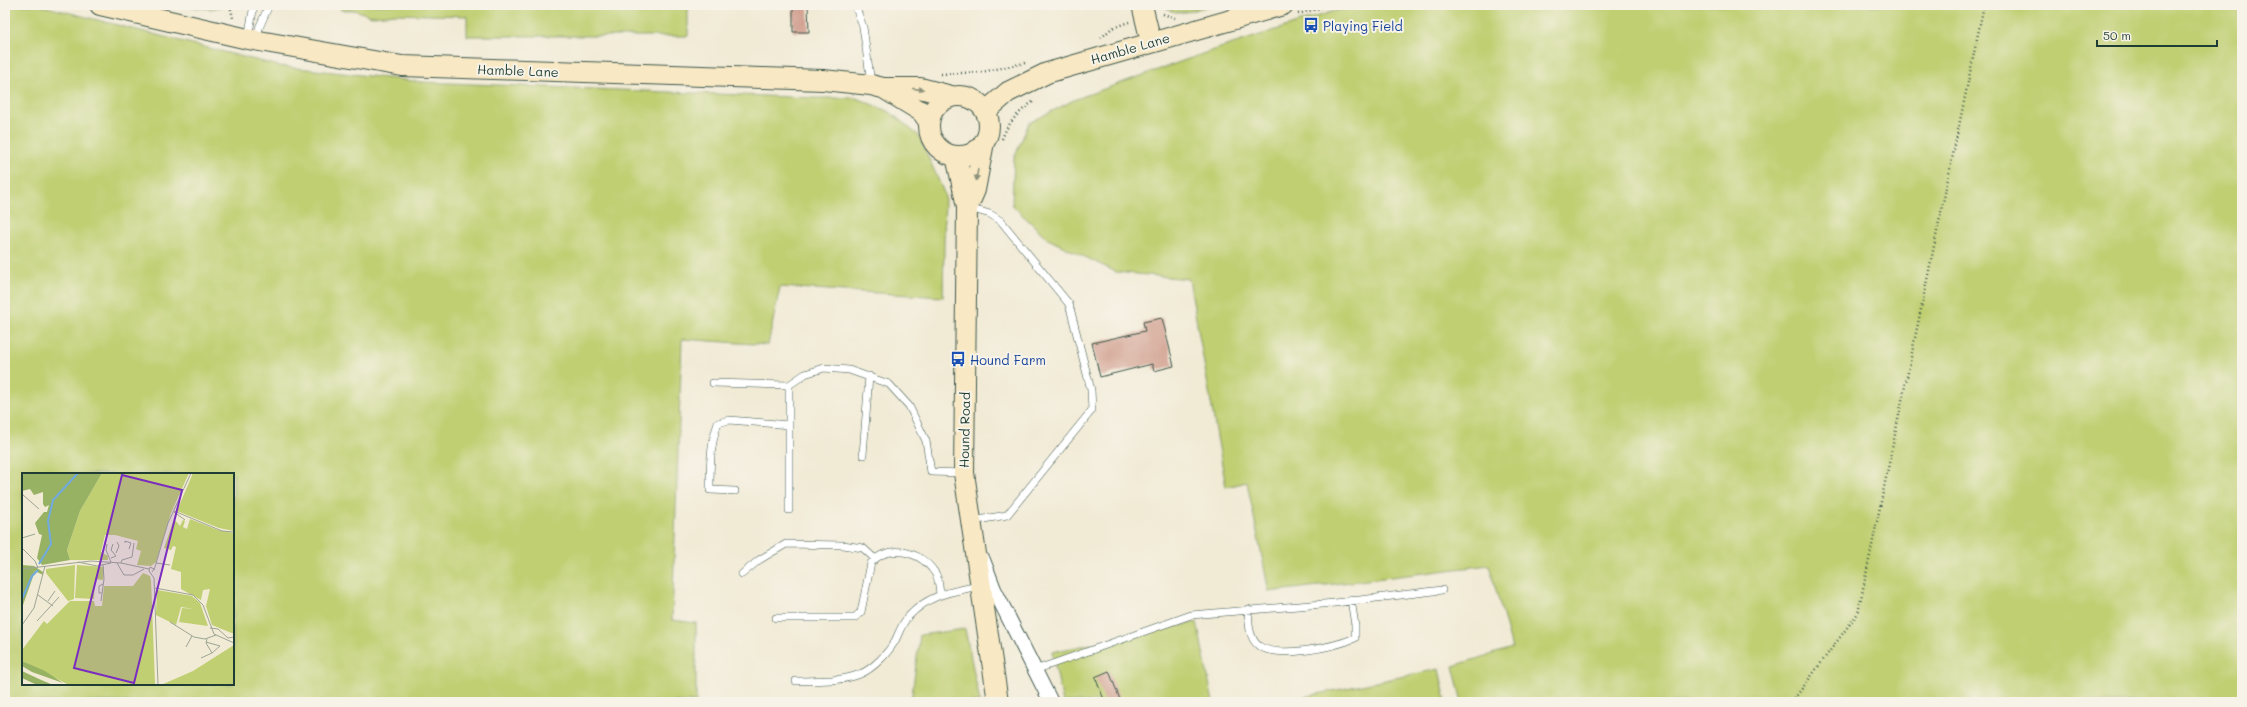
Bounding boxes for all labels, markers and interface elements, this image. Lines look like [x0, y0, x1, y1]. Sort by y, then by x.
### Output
bus stop icon: Playing Field [1302, 16, 1320, 34]
place label: Playing Field [1323, 17, 1403, 34]
scale bar [2097, 22, 2217, 48]
text: 50 m [2103, 27, 2131, 43]
street label: Hamble Lane [1088, 29, 1172, 67]
street label: Hamble Lane [477, 60, 559, 80]
one-way arrow [912, 85, 924, 92]
one-way arrow [974, 169, 980, 181]
bus stop icon: Hound Farm [949, 350, 967, 368]
place label: Hound Farm [970, 351, 1046, 368]
street label: Hound Road [955, 392, 973, 468]
inset map [22, 473, 234, 685]

